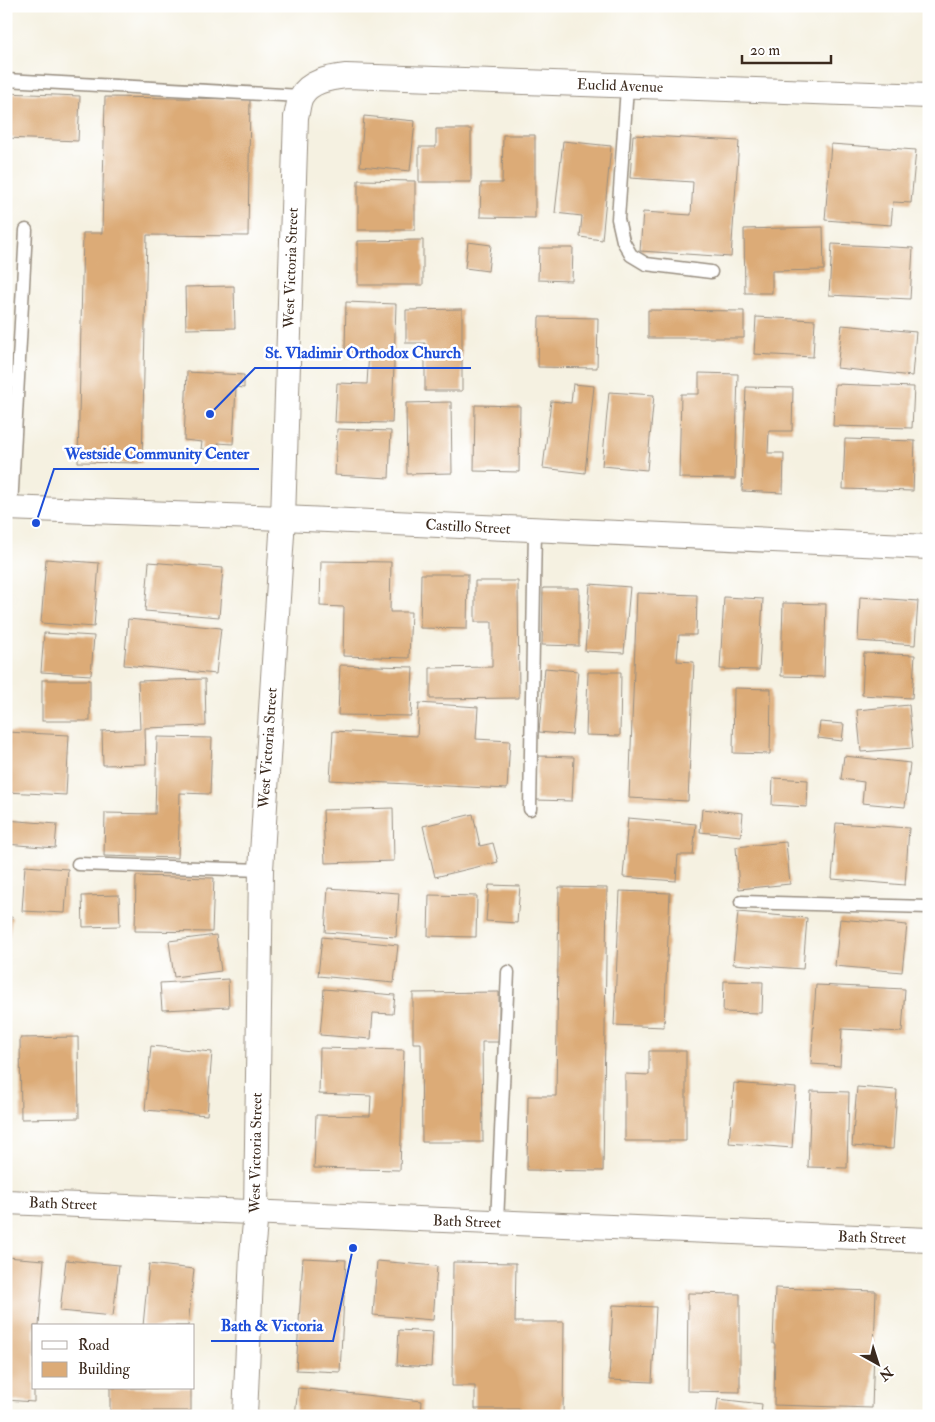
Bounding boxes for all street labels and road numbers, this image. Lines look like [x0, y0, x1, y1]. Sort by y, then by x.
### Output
street label: Euclid Avenue [577, 75, 663, 97]
street label: West Victoria Street [279, 207, 303, 330]
street label: Castillo Street [425, 515, 511, 539]
street label: West Victoria Street [254, 687, 282, 810]
street label: West Victoria Street [245, 1092, 267, 1215]
street label: Bath Street [29, 1193, 97, 1215]
street label: Bath Street [433, 1211, 501, 1233]
street label: Bath Street [838, 1227, 906, 1249]

